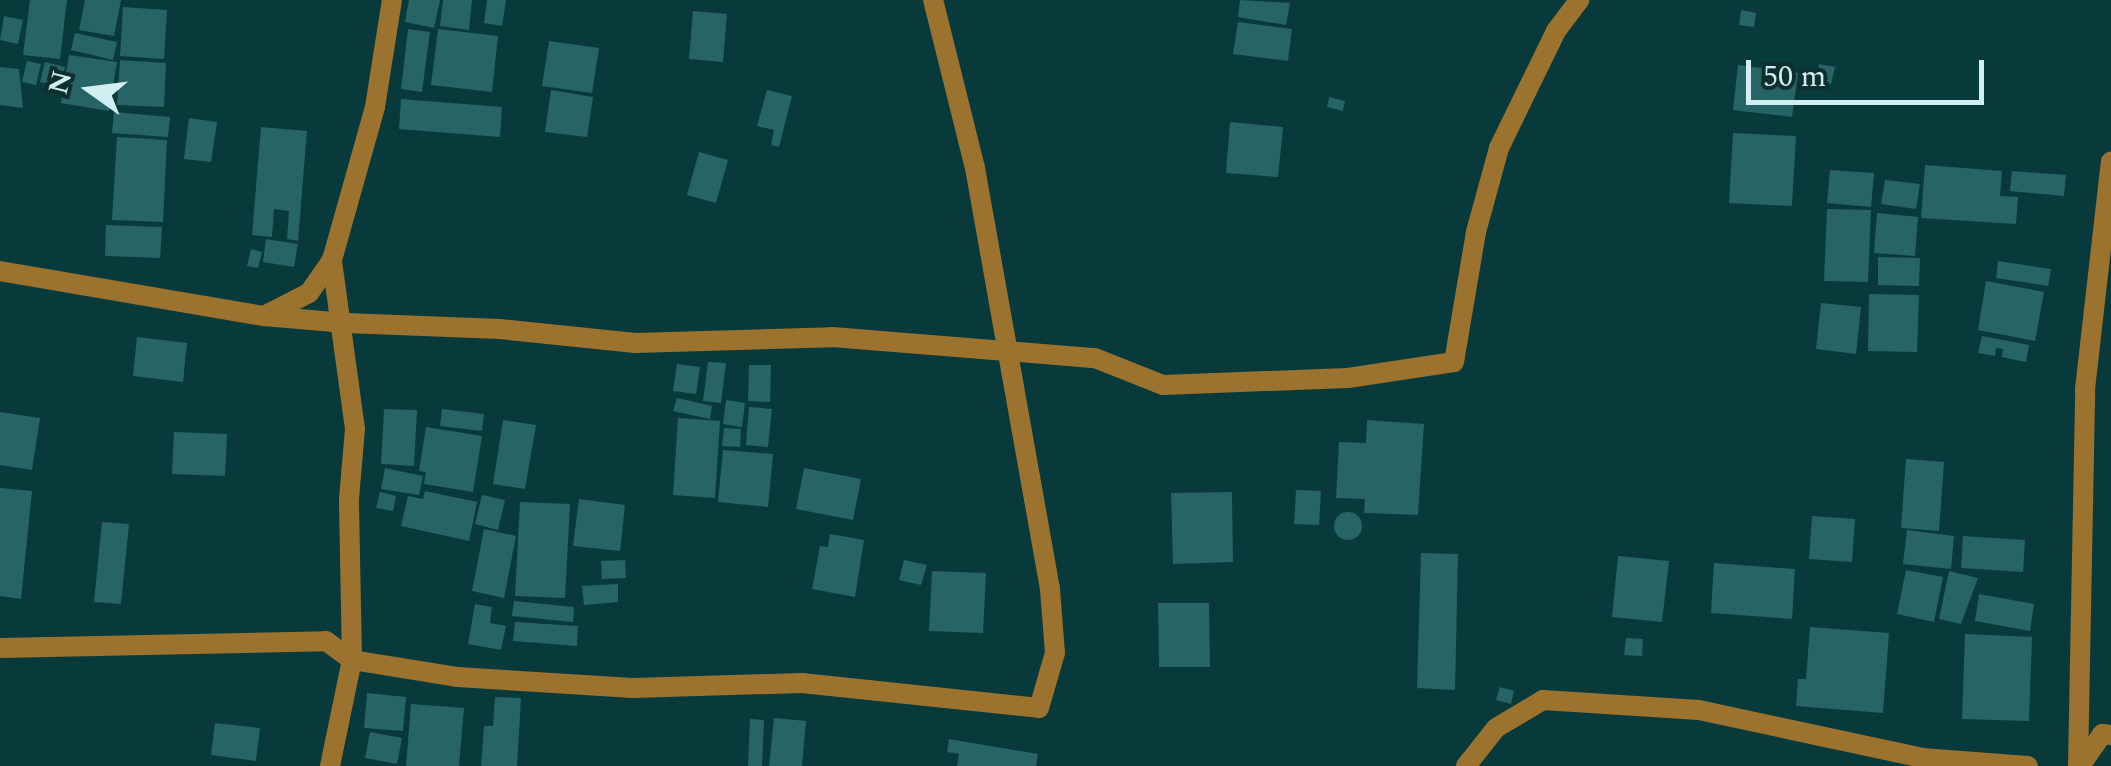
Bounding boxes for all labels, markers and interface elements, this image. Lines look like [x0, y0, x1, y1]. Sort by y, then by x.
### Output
north arrow [40, 40, 140, 140]
scale bar [1751, 40, 1988, 102]
text: 50 m [1763, 54, 1826, 100]
text: N [37, 66, 84, 99]

